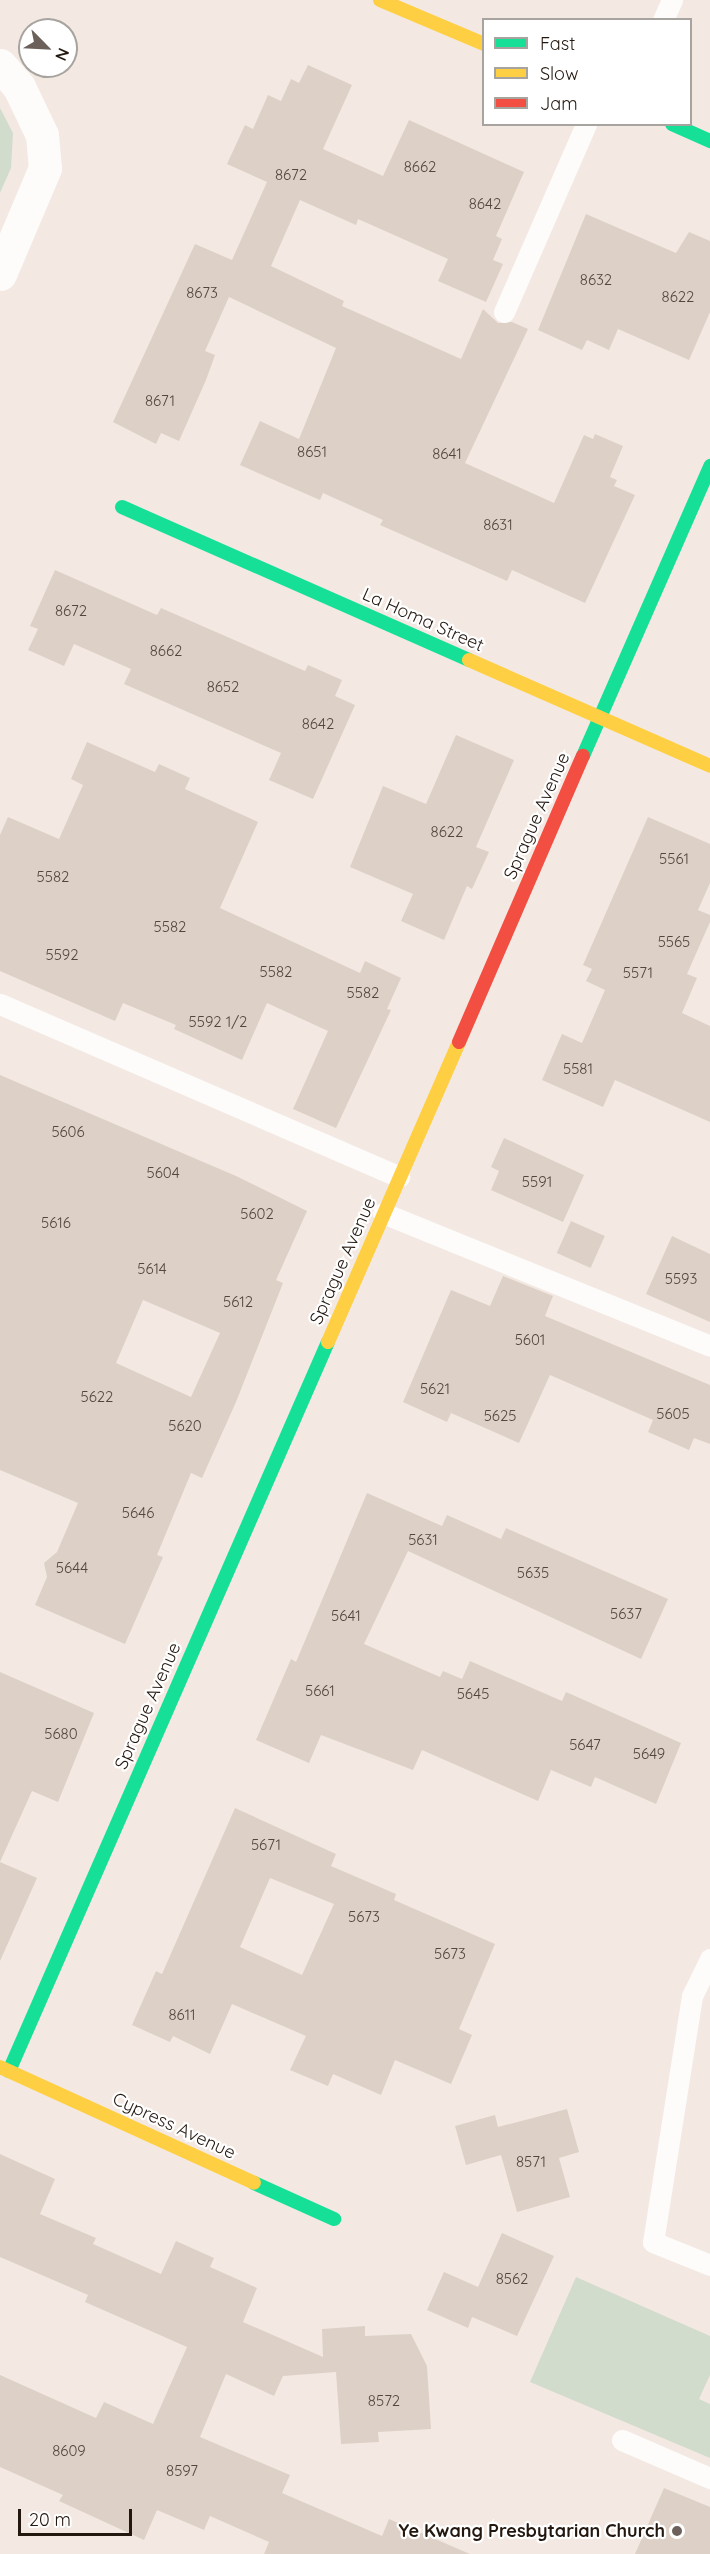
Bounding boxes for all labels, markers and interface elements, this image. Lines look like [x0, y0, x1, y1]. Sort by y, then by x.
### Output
north arrow [18, 18, 78, 78]
legend [482, 18, 692, 126]
text: Fast [540, 32, 575, 55]
text: N [51, 45, 74, 64]
text: Slow [540, 62, 578, 85]
text: Jam [540, 92, 578, 115]
house number: 8662 [404, 158, 436, 176]
house number: 8672 [275, 166, 307, 184]
house number: 8642 [469, 195, 501, 213]
house number: 8632 [580, 271, 612, 289]
house number: 8673 [186, 284, 218, 302]
house number: 8622 [662, 288, 694, 306]
house number: 8671 [145, 392, 175, 410]
house number: 8651 [297, 443, 327, 461]
house number: 8641 [432, 445, 462, 463]
house number: 8631 [483, 516, 513, 534]
street label: La Homa Street [359, 584, 487, 656]
house number: 8672 [55, 602, 87, 620]
house number: 8662 [150, 642, 182, 660]
house number: 8652 [207, 678, 239, 696]
house number: 8642 [302, 715, 334, 733]
street label: Sprague Avenue [499, 749, 575, 883]
house number: 8622 [431, 823, 463, 841]
house number: 5561 [659, 850, 689, 868]
house number: 5582 [37, 868, 69, 886]
house number: 5582 [154, 918, 186, 936]
house number: 5565 [658, 933, 690, 951]
house number: 5592 [45, 946, 79, 964]
house number: 5582 [260, 963, 292, 981]
house number: 5571 [623, 964, 653, 982]
house number: 5582 [347, 984, 379, 1002]
house number: 5592 1/2 [189, 1013, 247, 1031]
house number: 5581 [563, 1060, 593, 1078]
house number: 5606 [51, 1123, 85, 1141]
house number: 5604 [146, 1164, 180, 1182]
house number: 5591 [522, 1173, 552, 1191]
street label: Sprague Avenue [305, 1194, 381, 1328]
house number: 5602 [240, 1205, 274, 1223]
house number: 5616 [41, 1214, 71, 1232]
house number: 5614 [137, 1260, 167, 1278]
house number: 5593 [665, 1270, 697, 1288]
house number: 5612 [223, 1293, 253, 1311]
house number: 5601 [515, 1331, 545, 1349]
house number: 5621 [420, 1380, 450, 1398]
house number: 5622 [81, 1388, 113, 1406]
house number: 5605 [656, 1405, 690, 1423]
house number: 5625 [484, 1407, 516, 1425]
house number: 5620 [168, 1417, 202, 1435]
house number: 5646 [122, 1504, 154, 1522]
house number: 5631 [408, 1531, 438, 1549]
house number: 5644 [56, 1559, 88, 1577]
house number: 5635 [517, 1564, 549, 1582]
house number: 5637 [610, 1605, 642, 1623]
house number: 5641 [331, 1607, 361, 1625]
street label: Sprague Avenue [110, 1639, 186, 1773]
house number: 5661 [305, 1682, 335, 1700]
house number: 5645 [457, 1685, 489, 1703]
house number: 5680 [44, 1725, 78, 1743]
house number: 5647 [569, 1736, 601, 1754]
house number: 5649 [633, 1745, 665, 1763]
house number: 5671 [251, 1836, 281, 1854]
house number: 5673 [348, 1908, 380, 1926]
house number: 5673 [434, 1945, 466, 1963]
house number: 8611 [168, 2006, 196, 2024]
street label: Cypress Avenue [109, 2088, 239, 2164]
house number: 8571 [516, 2153, 546, 2171]
house number: 8562 [496, 2270, 528, 2288]
house number: 8572 [368, 2392, 400, 2410]
house number: 8609 [52, 2442, 86, 2460]
house number: 8597 [166, 2462, 198, 2480]
scale bar [21, 2497, 135, 2535]
text: 20 m [29, 2508, 71, 2531]
place label: Ye Kwang Presbytarian Church [398, 2520, 665, 2542]
marker: Ye Kwang Presbytarian Church [670, 2524, 684, 2538]

